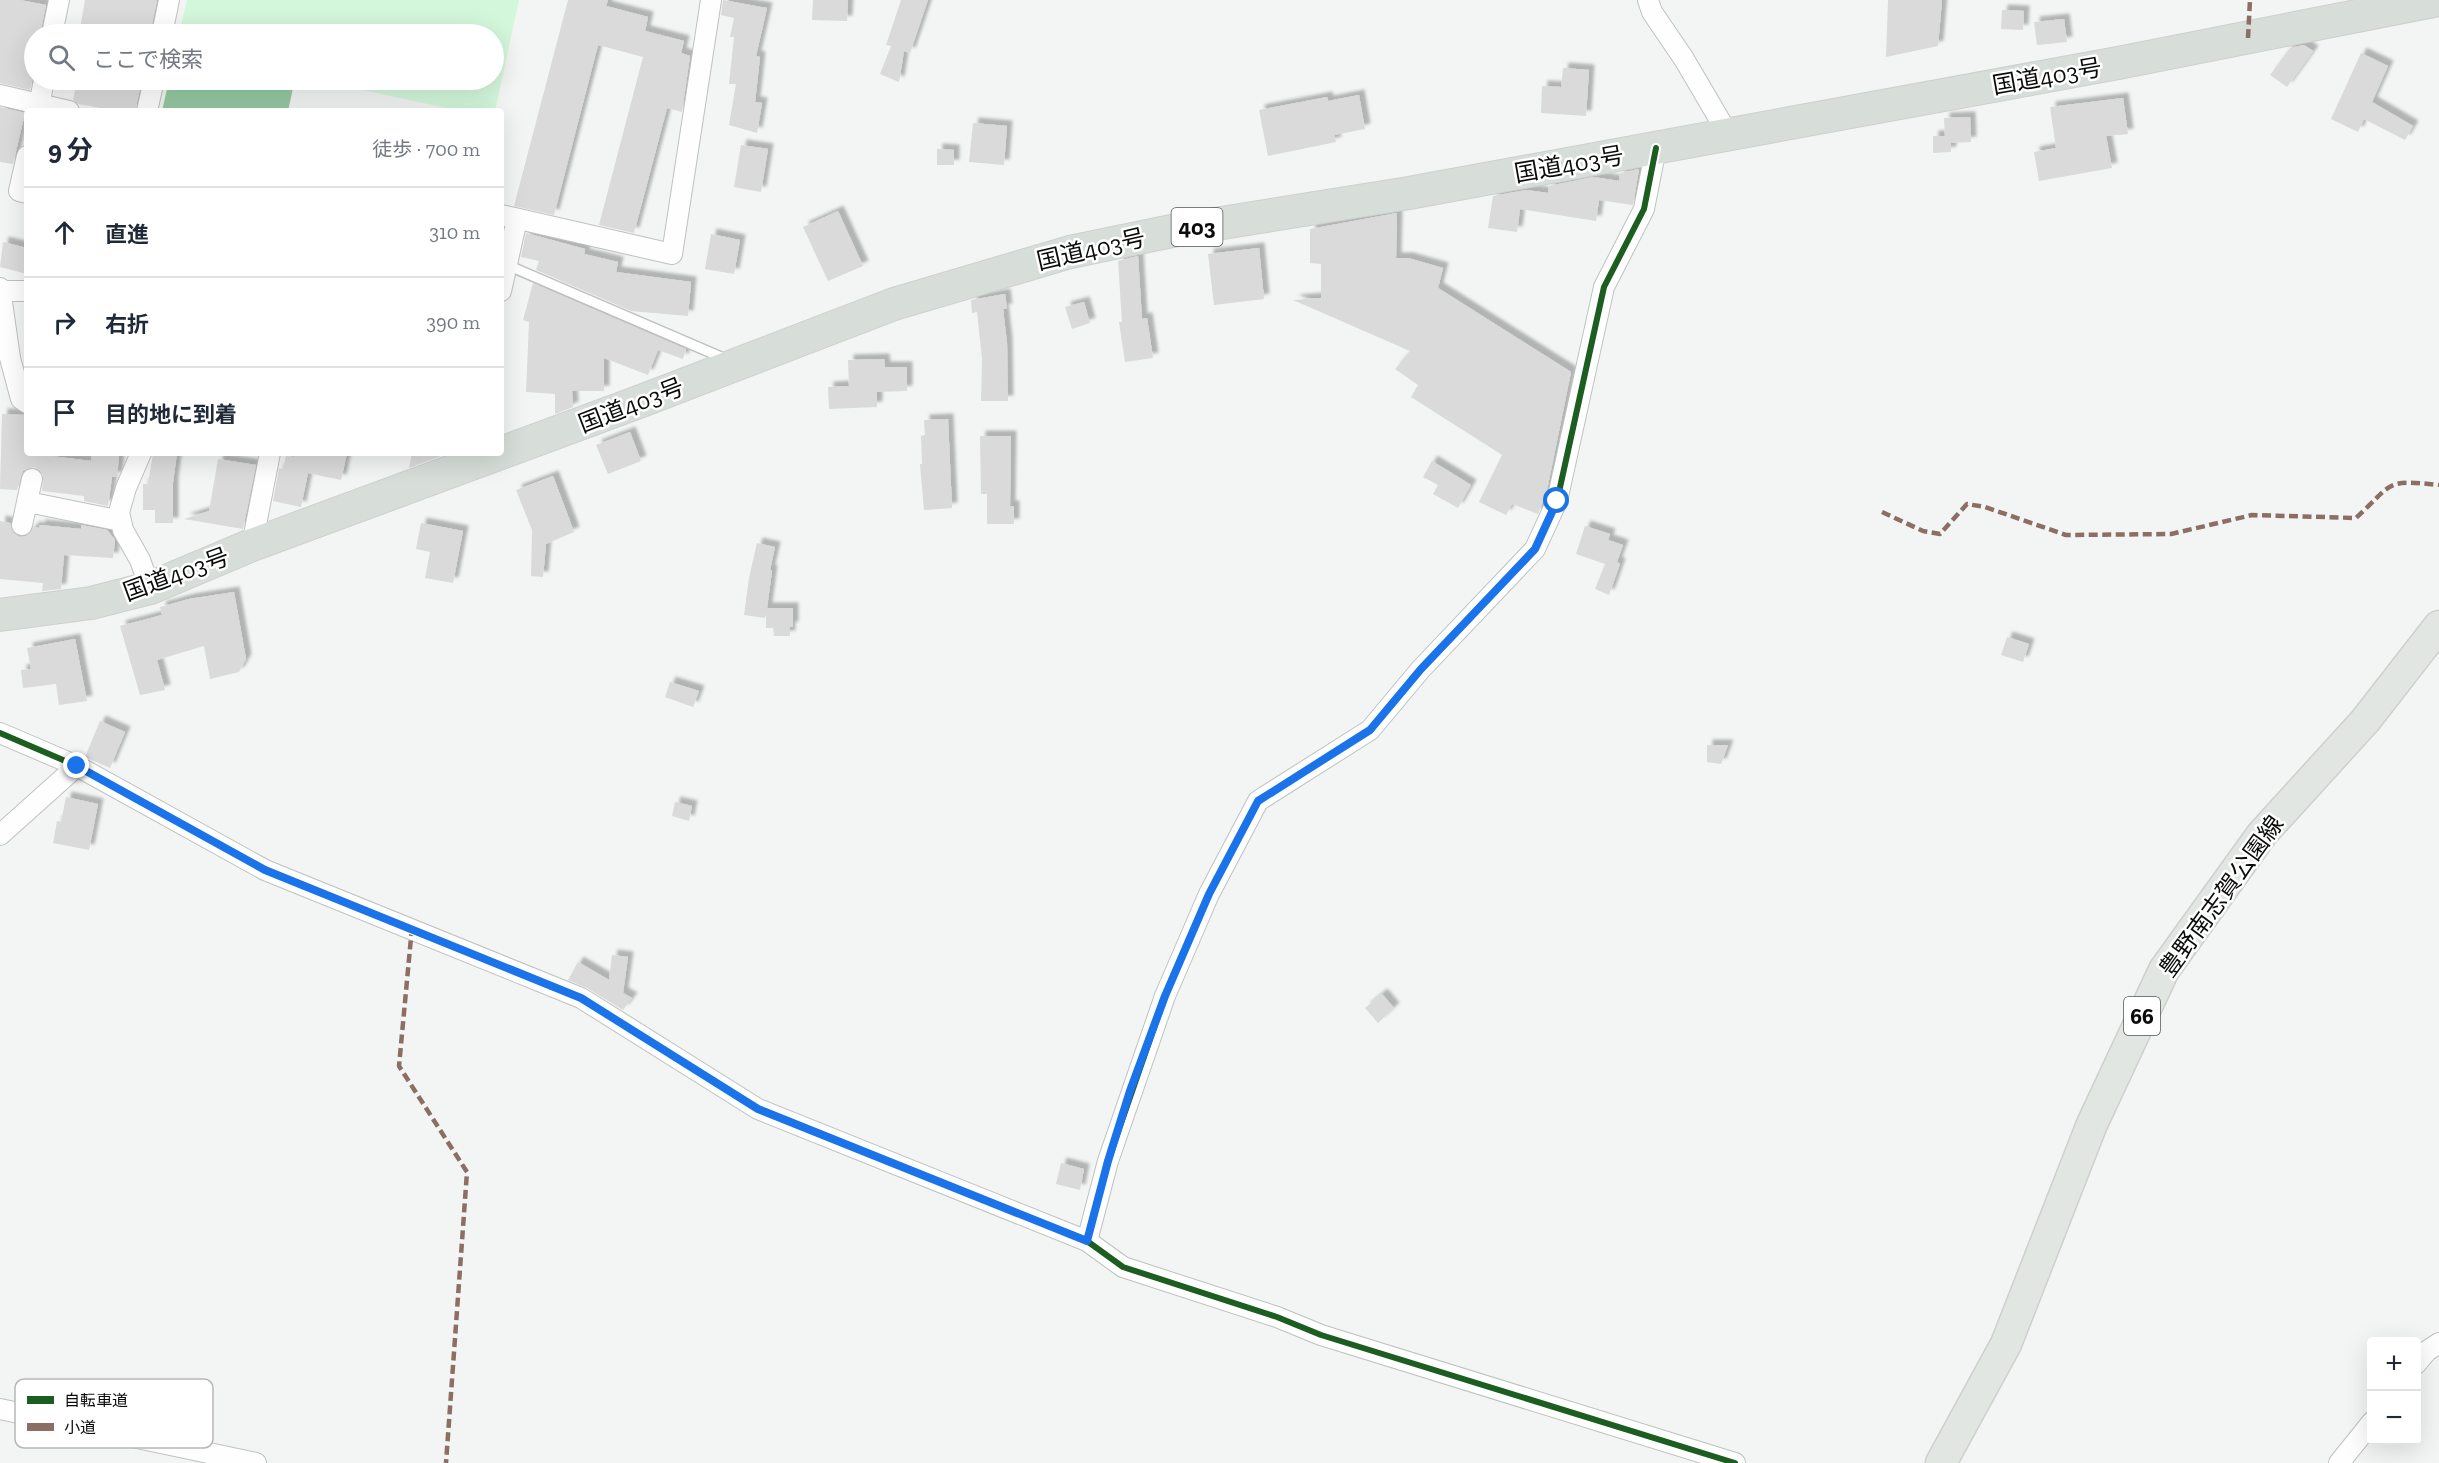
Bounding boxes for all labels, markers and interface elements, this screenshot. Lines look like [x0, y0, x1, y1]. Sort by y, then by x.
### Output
search box [24, 24, 504, 90]
icon: search [45, 41, 78, 74]
text: ここで検索 [93, 46, 203, 73]
street label: 国道403号 [1990, 52, 2104, 100]
text: 9 分 [48, 134, 93, 166]
text: 徒歩 · 700 m [372, 137, 480, 161]
street label: 国道403号 [1512, 140, 1626, 188]
road number: 403 [1172, 208, 1222, 246]
icon: ahead [48, 216, 81, 249]
text: 310 m [429, 220, 480, 244]
text: 直進 [105, 221, 149, 248]
street label: 国道403号 [1034, 222, 1148, 276]
icon: right [48, 306, 81, 339]
text: 390 m [426, 310, 480, 334]
text: 右折 [105, 311, 149, 338]
street label: 国道403号 [574, 372, 688, 438]
icon: arrive [48, 396, 81, 429]
text: 目的地に到着 [105, 401, 237, 428]
route start [1543, 487, 1569, 513]
street label: 国道403号 [119, 541, 233, 607]
route end [63, 752, 89, 778]
street label: 豊野南志賀公園線 [2153, 810, 2289, 982]
road number: 66 [2124, 997, 2160, 1035]
map controls [2367, 1337, 2421, 1445]
button: + [2367, 1337, 2421, 1391]
legend [15, 1379, 213, 1448]
text: 自転車道 [64, 1391, 128, 1410]
button: − [2367, 1391, 2421, 1445]
text: 小道 [64, 1418, 96, 1437]

